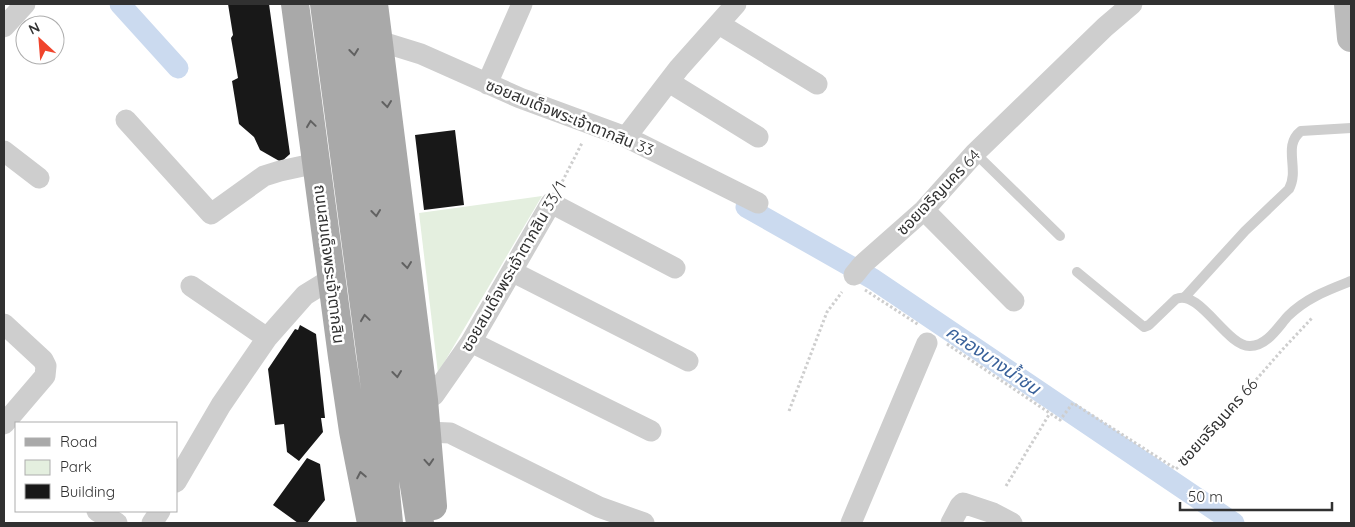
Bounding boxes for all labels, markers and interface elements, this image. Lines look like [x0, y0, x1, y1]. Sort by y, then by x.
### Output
north arrow [15, 15, 65, 65]
text: N [26, 18, 43, 39]
one-way arrow [349, 48, 359, 56]
street label: ซอยสมเด็จพระเจ้าตากสิน 33 [483, 74, 657, 160]
one-way arrow [381, 100, 392, 108]
one-way arrow [306, 120, 317, 128]
street label: ซอยเจริญนคร 64 [892, 145, 984, 239]
street label: ซอยสมเด็จพระเจ้าตากสิน 33/1 [456, 177, 570, 355]
street label: ถนนสมเด็จพระเจ้าตากสิน [310, 183, 350, 345]
one-way arrow [370, 210, 381, 218]
one-way arrow [401, 262, 412, 270]
one-way arrow [361, 314, 371, 323]
water label: คลองบางน้ำชน [942, 319, 1046, 400]
one-way arrow [391, 371, 402, 379]
street label: ซอยเจริญนคร 66 [1172, 374, 1262, 470]
legend [15, 422, 178, 512]
text: Road [60, 432, 97, 451]
text: Park [60, 457, 92, 476]
one-way arrow [424, 458, 435, 466]
one-way arrow [357, 471, 367, 480]
scale bar [1180, 480, 1332, 512]
text: Building [60, 482, 115, 501]
text: 50 m [1188, 487, 1223, 506]

